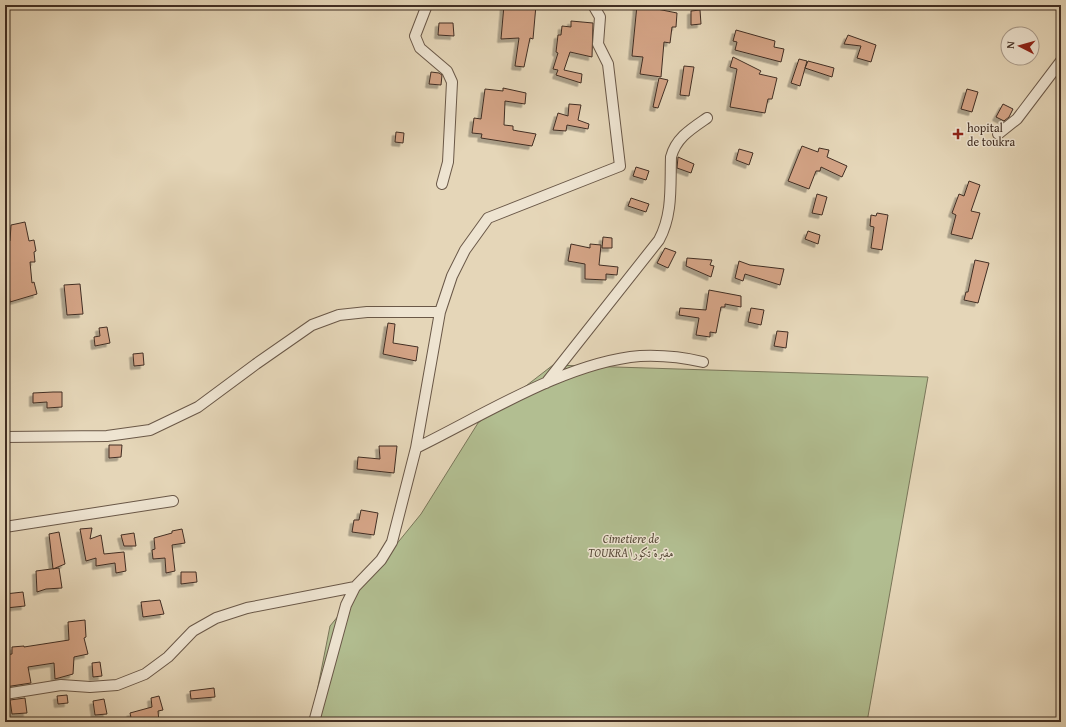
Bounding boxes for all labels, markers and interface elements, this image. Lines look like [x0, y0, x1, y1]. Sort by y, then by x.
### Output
north arrow [1000, 26, 1040, 66]
text: N [1002, 40, 1018, 49]
place label: hopital de toukra [967, 119, 1015, 150]
marker: hopital de toukra [952, 128, 964, 140]
park label: Cimetiere de TOUKRA مقبرة تكورا [588, 530, 674, 561]

